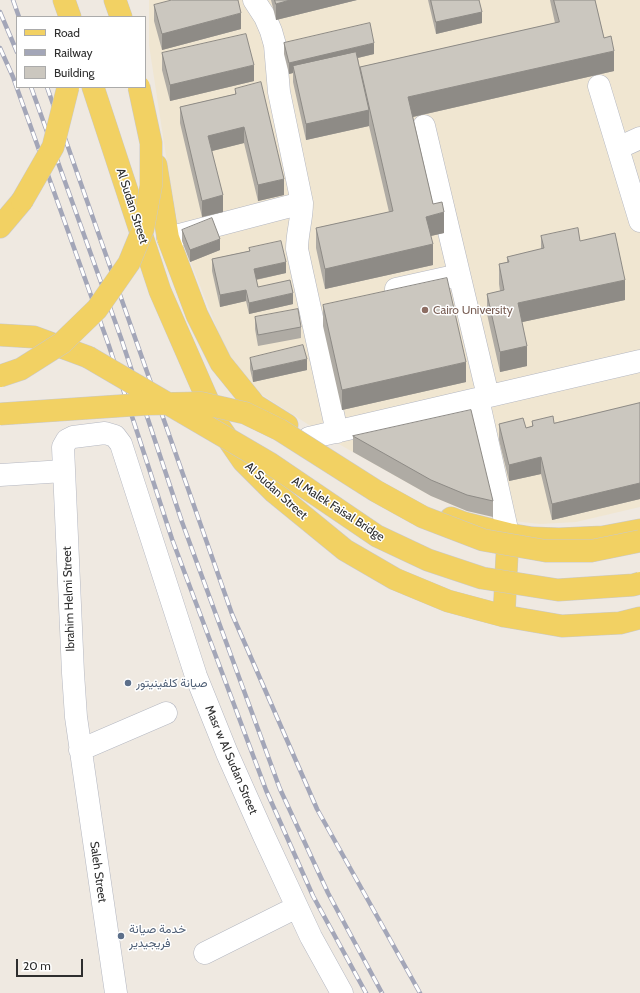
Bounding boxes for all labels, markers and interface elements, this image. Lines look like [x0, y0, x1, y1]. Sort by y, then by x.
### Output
legend [16, 16, 146, 88]
text: Road [54, 25, 80, 40]
text: Railway [54, 45, 92, 60]
text: Building [54, 65, 95, 80]
street label: Al Sudan Street [113, 166, 151, 246]
place label: Cairo University [433, 303, 513, 317]
marker: Cairo University [420, 305, 430, 315]
street label: Al Sudan Street [242, 459, 310, 523]
street label: Al Malek Faisal Bridge [289, 474, 387, 544]
street label: Ibrahim Helmi Street [60, 546, 78, 652]
place label: صيانة كلفينيتور [136, 676, 207, 690]
marker: صيانة كلفينيتور [123, 678, 133, 688]
street label: Masr w Al Sudan Street [202, 703, 260, 817]
street label: Saleh Street [87, 840, 109, 904]
place label: خدمة صيانة فريجيدير [129, 922, 186, 950]
marker: خدمة صيانة فريجيدير [116, 931, 126, 941]
scale bar [18, 951, 85, 977]
text: 20 m [23, 958, 51, 973]

